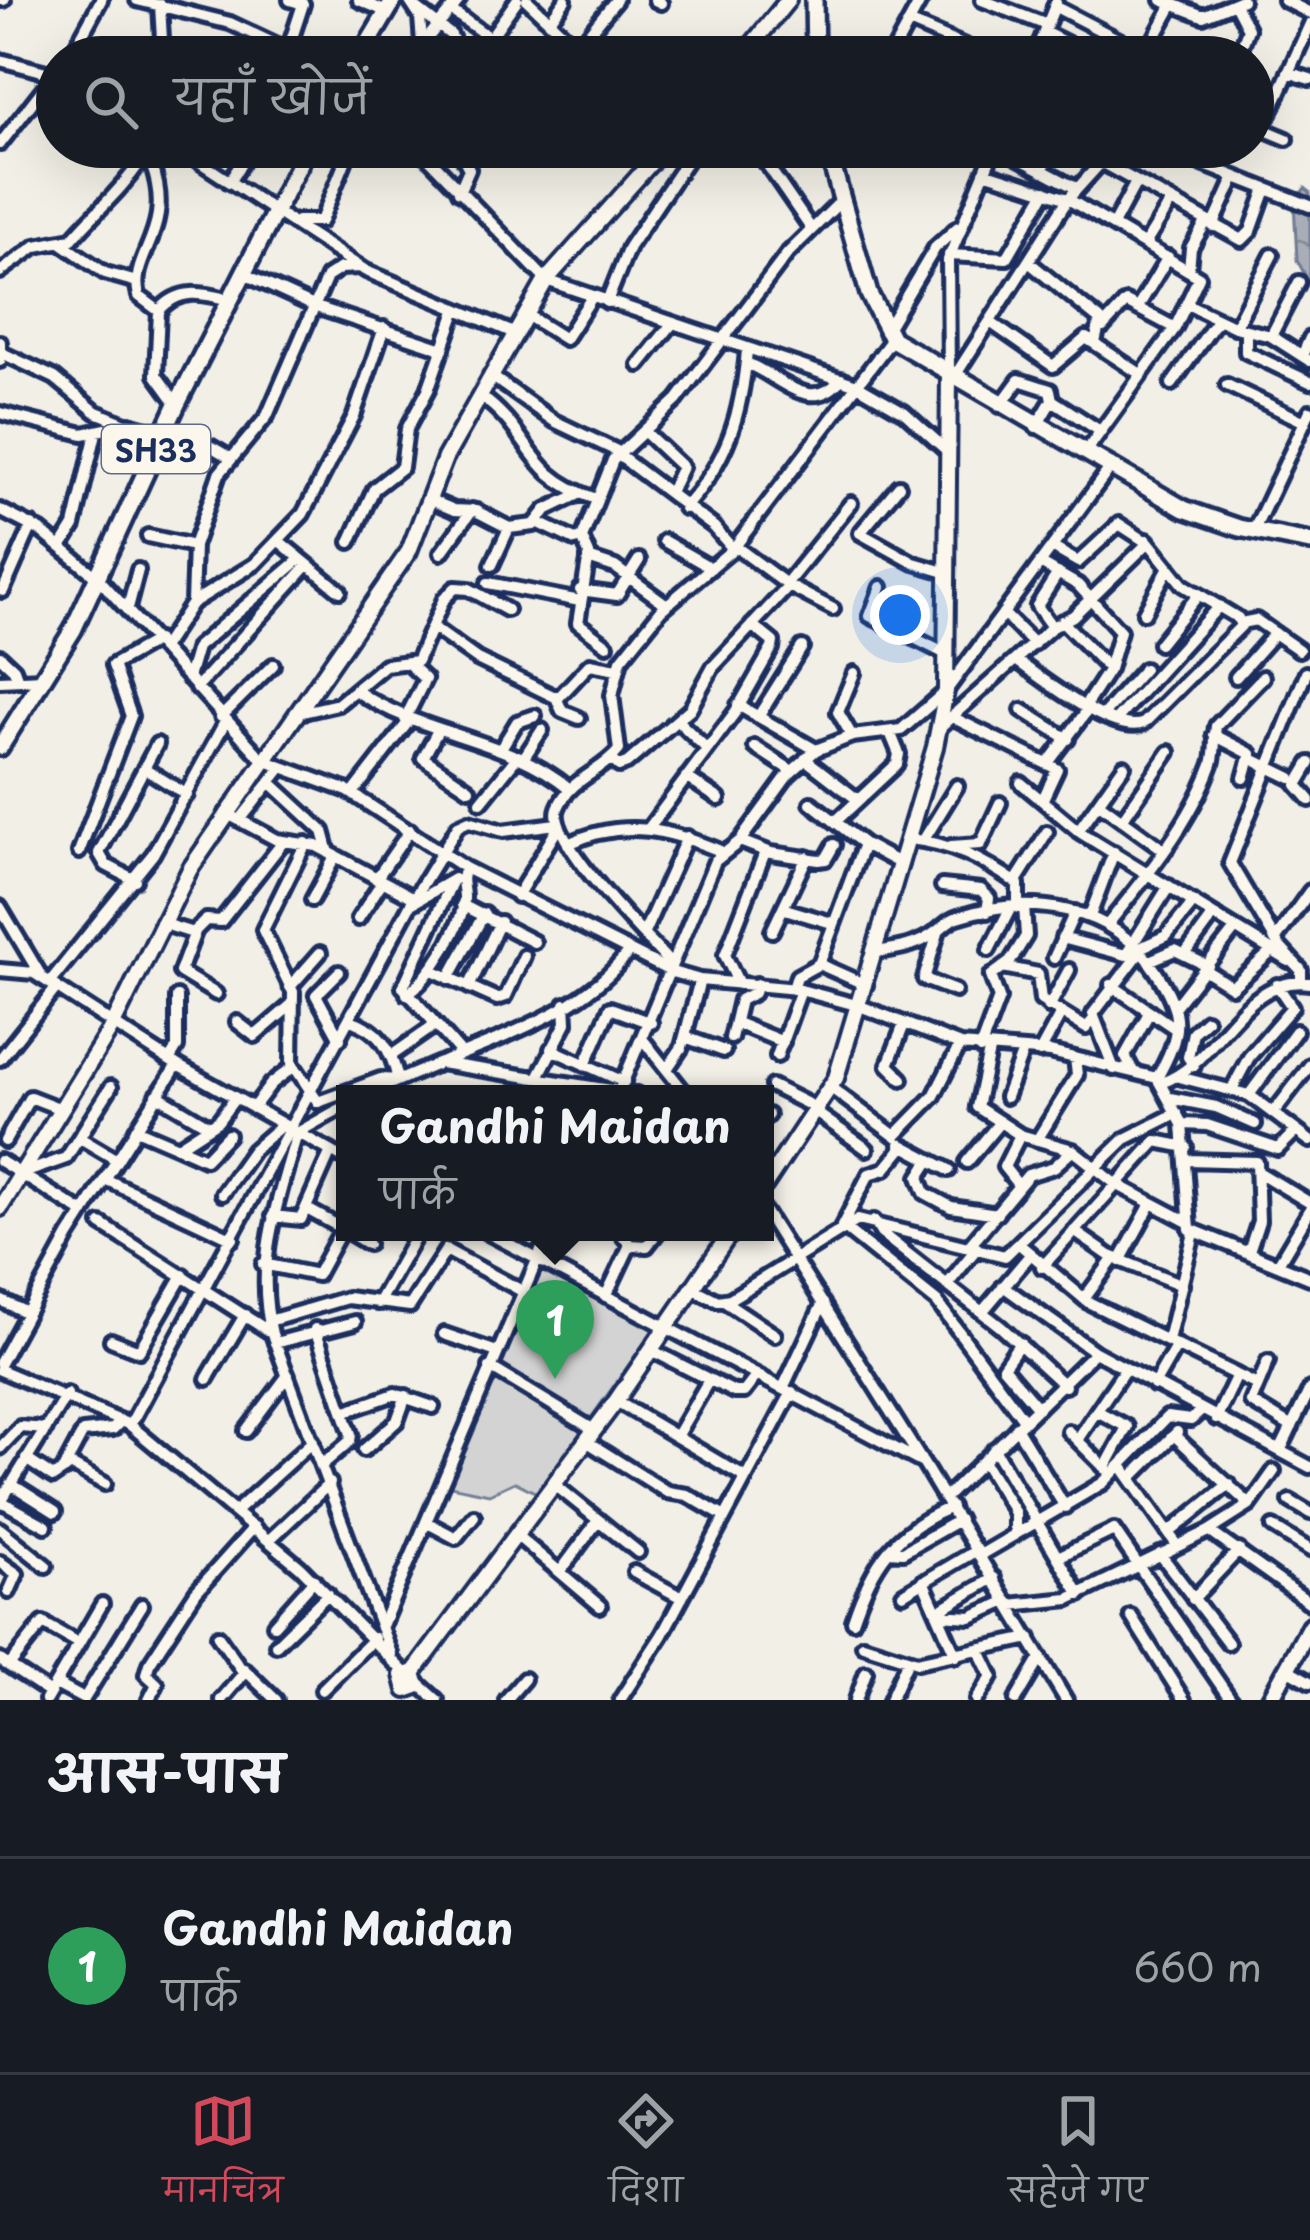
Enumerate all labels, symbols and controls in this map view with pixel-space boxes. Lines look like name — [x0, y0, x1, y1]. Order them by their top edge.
search box — [36, 36, 1274, 168]
text: यहाँ खोजें — [174, 61, 371, 129]
icon: search — [78, 69, 144, 135]
road number: SH33 — [102, 425, 210, 473]
your location — [870, 585, 930, 645]
popup — [336, 1085, 774, 1241]
text: Gandhi Maidan — [379, 1090, 731, 1158]
text: पार्क — [379, 1162, 456, 1221]
pin: 1 — [516, 1280, 594, 1379]
text: आस-पास — [48, 1732, 284, 1809]
text: Gandhi Maidan — [162, 1892, 513, 1960]
text: 1 — [78, 1936, 96, 1995]
text: 660 m — [1133, 1936, 1262, 1995]
text: पार्क — [162, 1964, 239, 2023]
tab: मानचित्र — [162, 2088, 284, 2227]
tab: दिशा — [608, 2088, 683, 2227]
tab: सहेजे गए — [1008, 2088, 1148, 2227]

